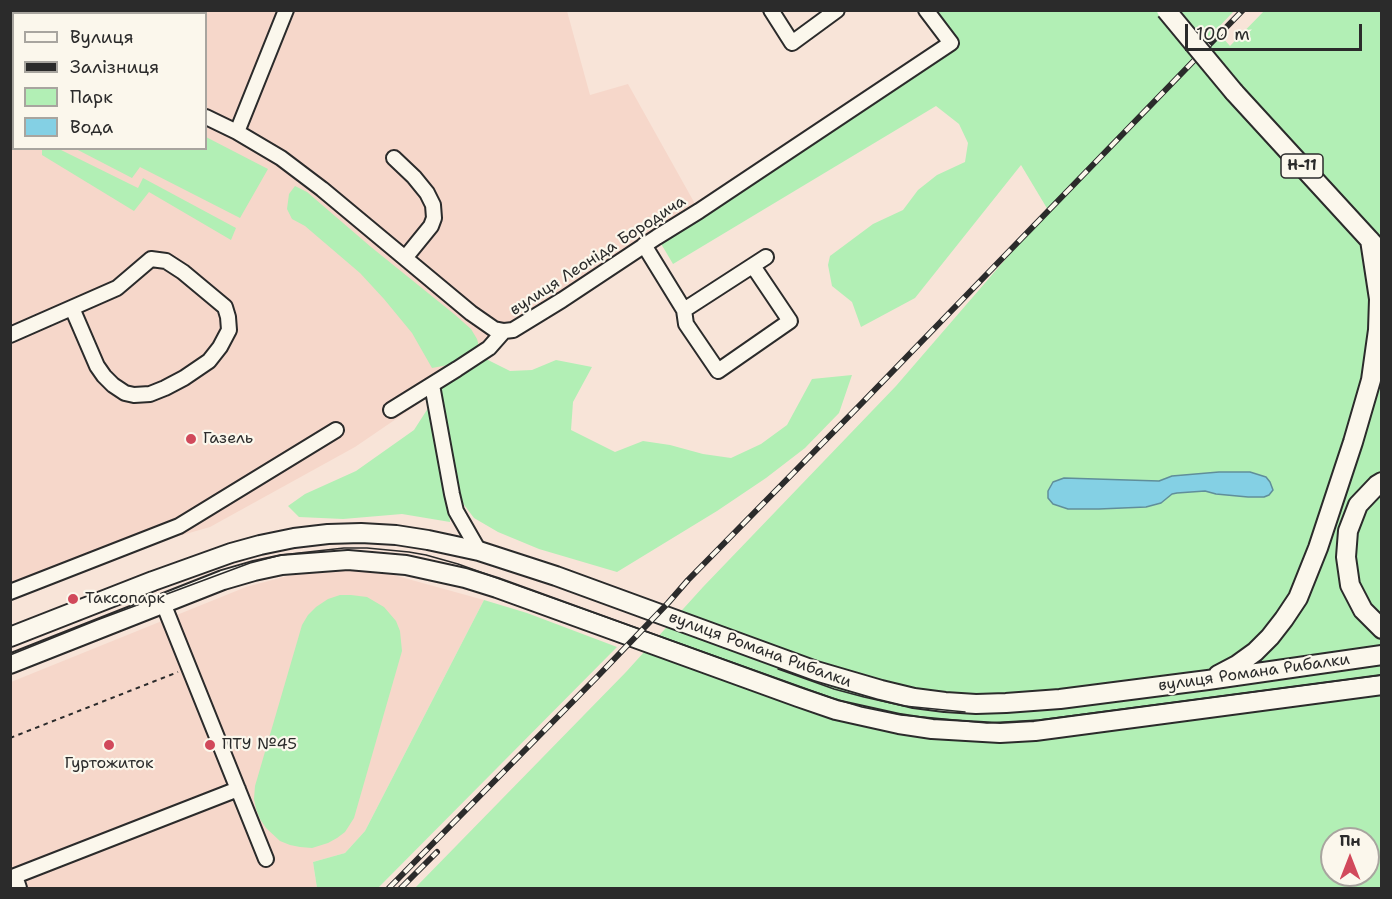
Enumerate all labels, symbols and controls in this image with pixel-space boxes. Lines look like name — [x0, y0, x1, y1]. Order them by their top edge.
legend — [12, 12, 207, 150]
scale bar — [1188, 12, 1365, 50]
text: 100 m — [1196, 22, 1250, 46]
text: Вулиця — [70, 25, 134, 49]
text: Залізниця — [70, 55, 159, 79]
text: Парк — [70, 85, 113, 109]
text: Вода — [70, 115, 113, 139]
road number: Н-11 — [1281, 154, 1323, 178]
street label: вулиця Леоніда Бородича — [507, 192, 689, 320]
place label: Газель — [203, 429, 253, 449]
marker: Газель — [184, 432, 198, 446]
place label: Таксопарк — [85, 589, 165, 609]
marker: Таксопарк — [66, 592, 80, 606]
street label: вулиця Романа Рибалки — [666, 608, 854, 692]
street label: вулиця Романа Рибалки — [1157, 650, 1351, 696]
place label: ПТУ №45 — [222, 735, 297, 755]
marker: Гуртожиток — [102, 738, 116, 752]
marker: ПТУ №45 — [203, 738, 217, 752]
place label: Гуртожиток — [64, 754, 154, 774]
north arrow — [1320, 827, 1380, 887]
text: Пн — [1339, 830, 1361, 851]

